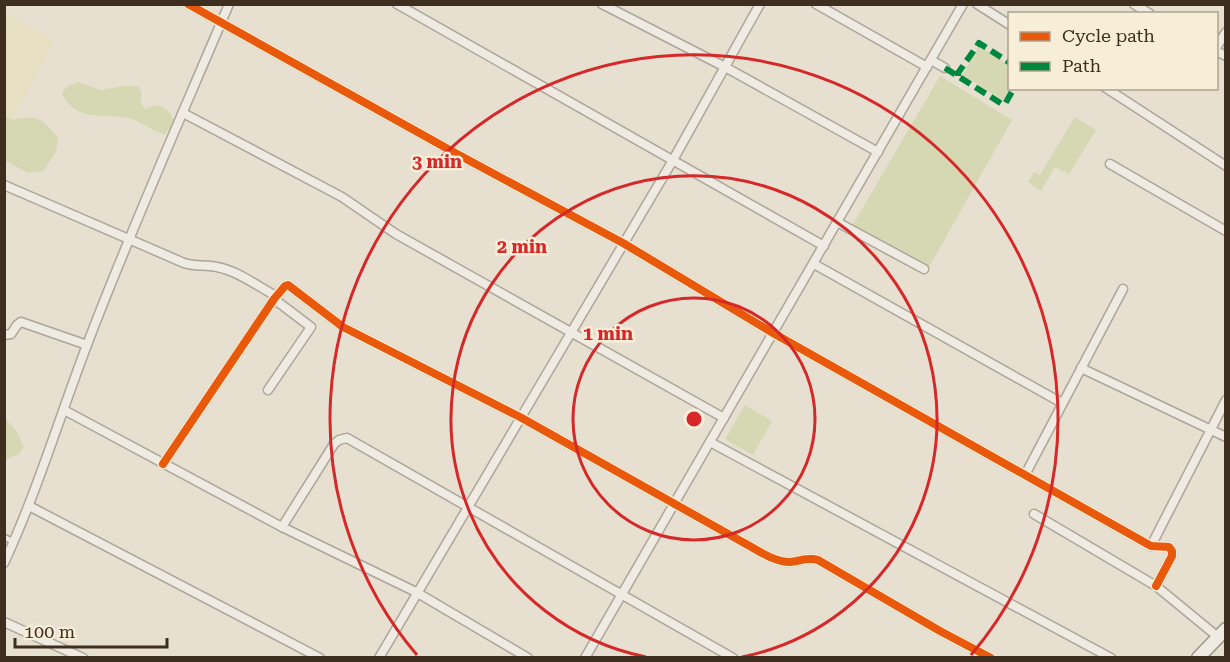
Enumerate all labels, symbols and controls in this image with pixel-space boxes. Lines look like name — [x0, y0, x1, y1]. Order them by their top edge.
legend — [1008, 12, 1218, 90]
text: Cycle path — [1062, 25, 1155, 46]
text: Path — [1062, 55, 1101, 76]
text: 3 min — [412, 151, 462, 172]
text: 2 min — [497, 236, 547, 257]
text: 1 min — [583, 323, 633, 344]
centre of rings — [684, 409, 704, 429]
scale bar — [15, 611, 166, 649]
text: 100 m — [24, 621, 75, 642]

